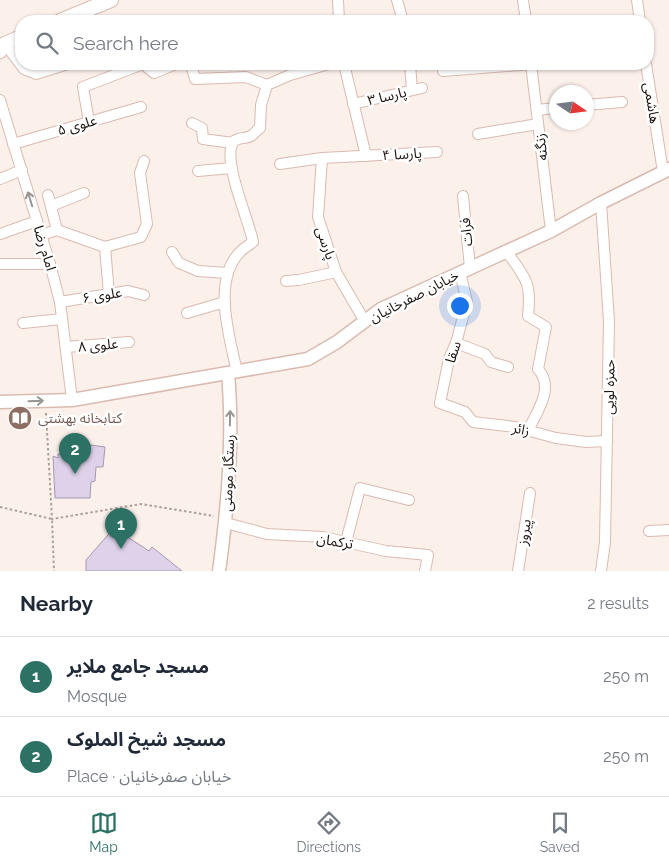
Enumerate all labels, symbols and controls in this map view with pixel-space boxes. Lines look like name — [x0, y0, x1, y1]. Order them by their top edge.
search box — [15, 15, 654, 70]
icon: search — [33, 29, 61, 57]
text: Search here — [73, 32, 179, 54]
street label: هاشمی — [640, 81, 663, 125]
street label: پارسا ۳ — [366, 84, 409, 110]
north arrow — [549, 85, 594, 130]
street label: علوی ۵ — [56, 112, 99, 139]
street label: زنگنه — [531, 132, 552, 161]
street label: پارسا ۴ — [382, 145, 422, 165]
one-way arrow — [25, 191, 35, 207]
street label: فرات — [457, 217, 476, 247]
street label: امام رضا — [28, 223, 59, 273]
street label: پارسی — [311, 224, 339, 262]
street label: خیابان صفرخانیان — [367, 267, 462, 326]
street label: علوی ۶ — [81, 284, 123, 307]
your location — [447, 293, 473, 319]
street label: علوی ۸ — [77, 335, 119, 356]
street label: سقا — [442, 339, 464, 365]
street label: حمزه لویی — [601, 359, 618, 415]
one-way arrow — [28, 397, 44, 406]
library icon: کتابخانه بهشتی — [7, 405, 33, 431]
place label: کتابخانه بهشتی — [38, 410, 122, 427]
one-way arrow — [225, 410, 235, 426]
street label: زائر — [510, 419, 531, 440]
pin: 2 — [59, 433, 91, 474]
street label: رستگار مومنی — [219, 434, 238, 512]
pin: 1 — [105, 508, 137, 549]
street label: پیروز — [514, 518, 536, 548]
street label: ترکمان — [315, 530, 354, 553]
text: Nearby — [20, 591, 93, 616]
text: 2 results — [587, 594, 649, 613]
text: مسجد جامع ملایر — [67, 655, 209, 677]
text: 1 — [32, 667, 40, 686]
text: 250 m — [603, 667, 649, 686]
text: Mosque — [67, 687, 127, 706]
text: مسجد شیخ الملوک — [67, 728, 226, 750]
text: 2 — [31, 747, 41, 766]
text: 250 m — [603, 747, 649, 766]
text: Place · خیابان صفرخانیان — [67, 767, 231, 786]
tab: Map — [89, 809, 118, 855]
tab: Directions — [296, 809, 361, 855]
tab: Saved — [540, 809, 580, 855]

